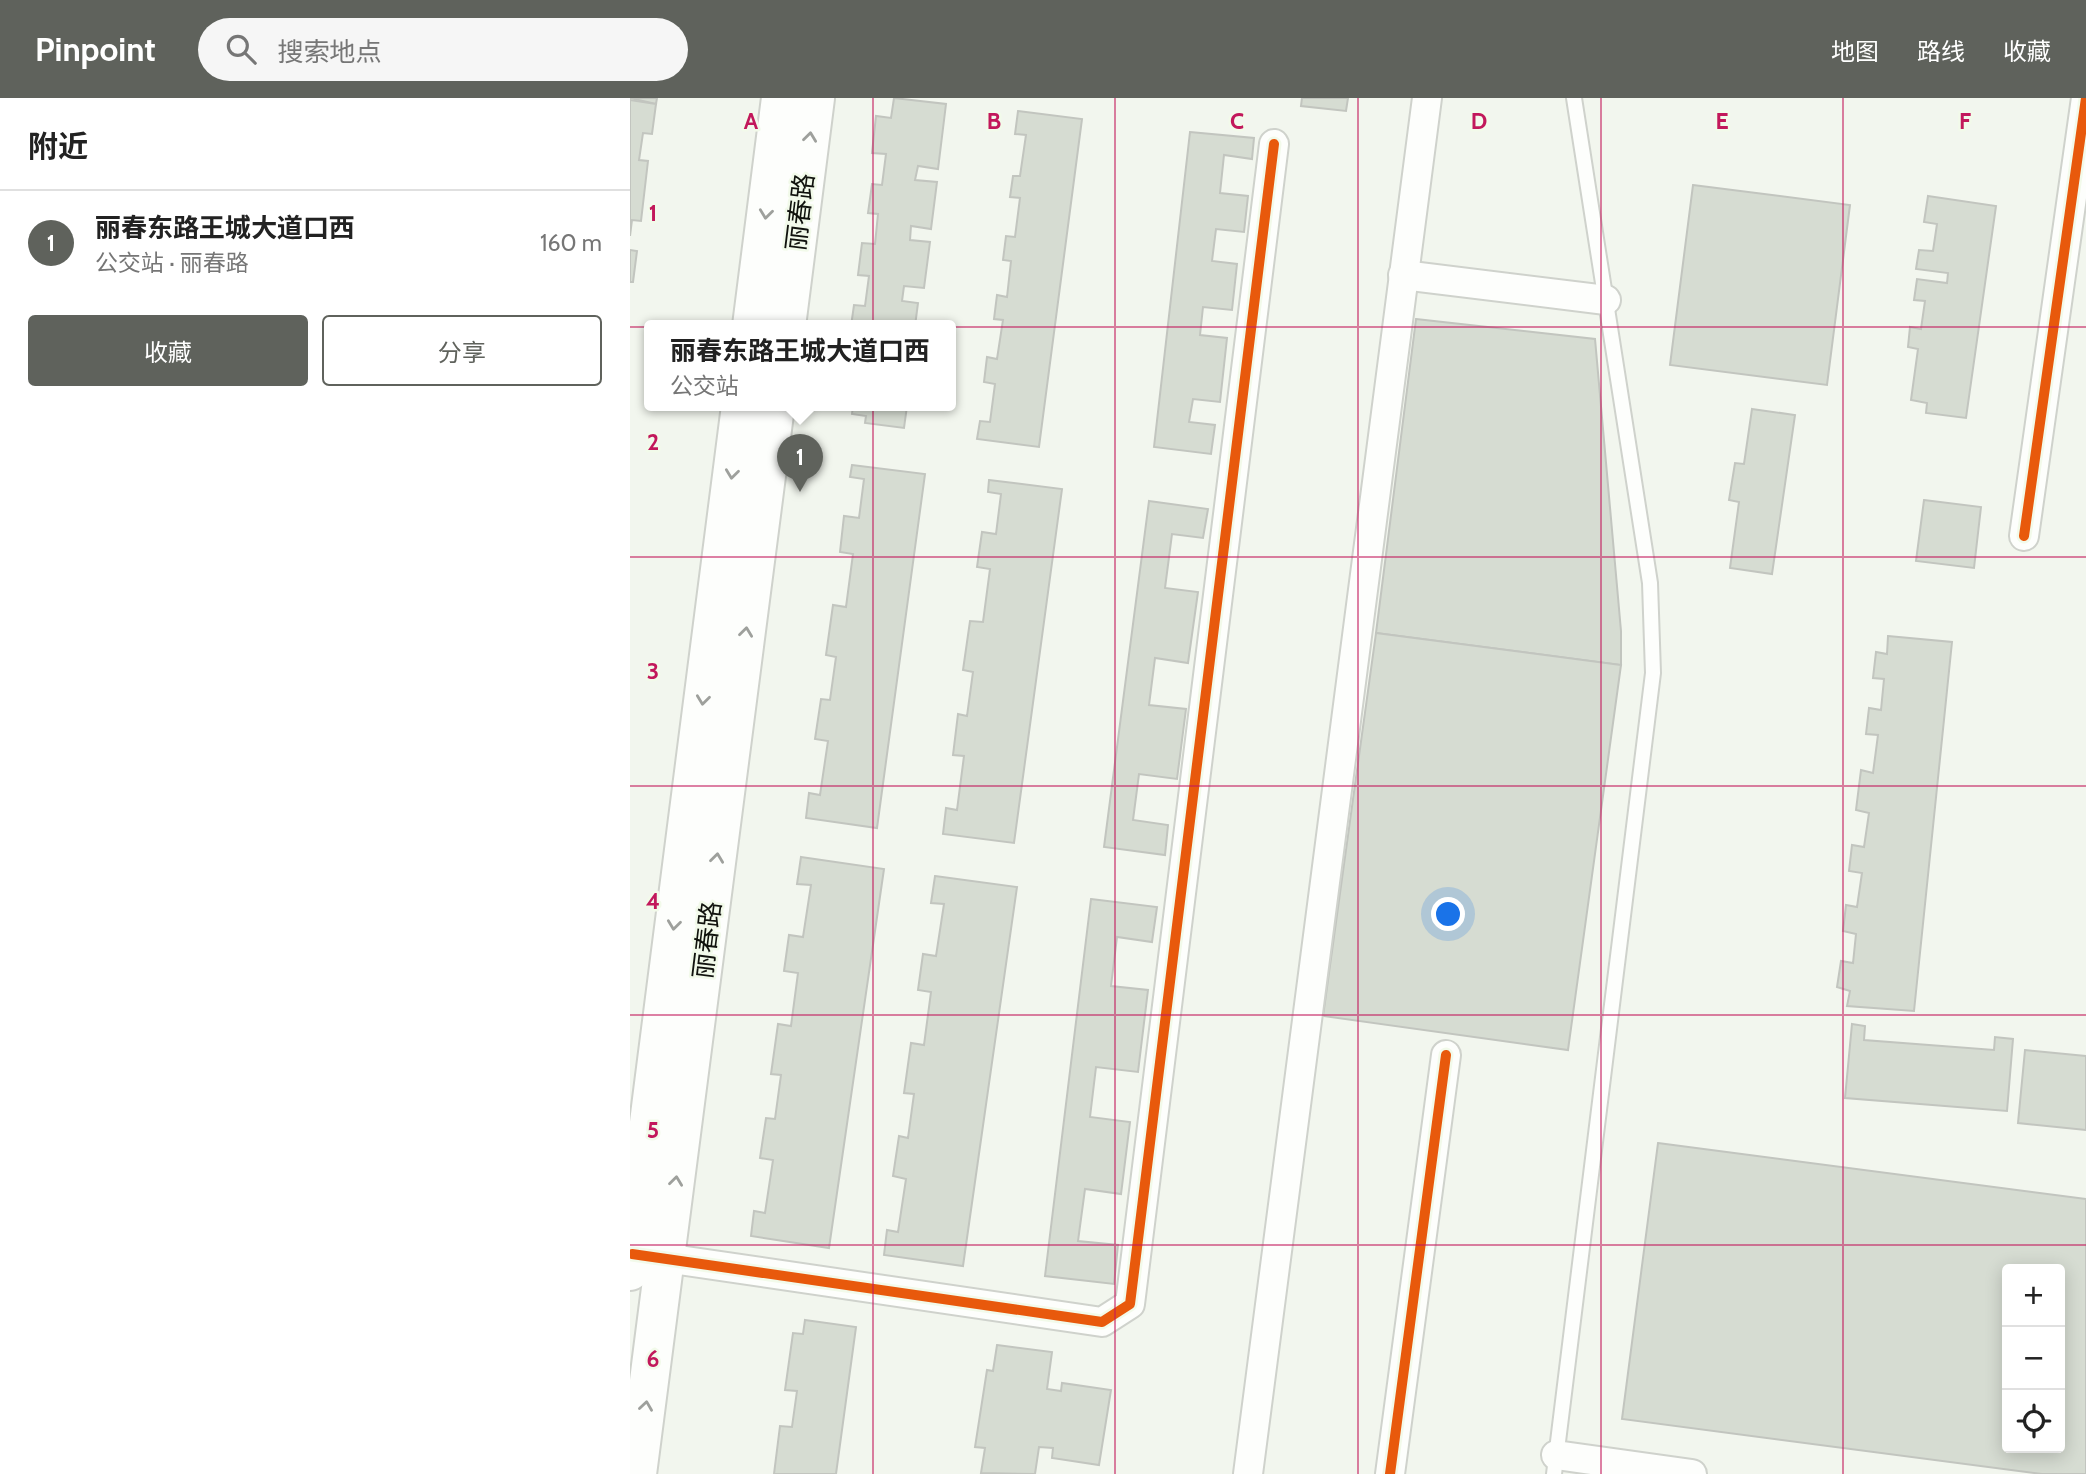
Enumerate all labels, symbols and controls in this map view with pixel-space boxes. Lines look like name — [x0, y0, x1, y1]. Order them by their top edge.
search box — [198, 18, 688, 81]
text: Pinpoint — [35, 29, 156, 69]
icon: search — [222, 30, 260, 68]
text: 搜索地点 — [278, 36, 382, 68]
text: 地图 — [1831, 37, 1879, 66]
text: 路线 — [1917, 37, 1965, 66]
text: 收藏 — [2003, 37, 2051, 66]
text: A — [744, 107, 759, 135]
text: B — [987, 107, 1001, 135]
text: C — [1230, 107, 1244, 135]
text: D — [1471, 107, 1487, 135]
text: E — [1715, 107, 1729, 135]
text: F — [1959, 107, 1971, 135]
text: 附近 — [28, 128, 88, 165]
one-way arrow — [802, 131, 817, 142]
street label: 丽春路 — [779, 171, 821, 253]
text: 1 — [649, 199, 657, 227]
one-way arrow — [758, 208, 773, 220]
text: 丽春东路王城大道口西 — [95, 212, 355, 244]
text: 1 — [47, 229, 55, 257]
text: 160 m — [540, 229, 602, 257]
text: 公交站 · 丽春路 — [95, 249, 249, 277]
button: 收藏 — [28, 315, 308, 386]
button: 分享 — [322, 315, 602, 386]
popup — [644, 320, 956, 411]
text: 丽春东路王城大道口西 — [670, 335, 930, 367]
text: 公交站 — [670, 372, 739, 400]
text: 2 — [647, 428, 659, 456]
pin: 1 — [777, 434, 823, 492]
one-way arrow — [725, 468, 740, 480]
one-way arrow — [739, 626, 754, 638]
text: 3 — [647, 657, 659, 685]
one-way arrow — [696, 694, 711, 705]
one-way arrow — [710, 852, 725, 864]
text: 4 — [646, 887, 660, 915]
your location — [1431, 897, 1465, 931]
street label: 丽春路 — [686, 899, 728, 981]
one-way arrow — [667, 919, 682, 931]
text: 5 — [647, 1116, 659, 1144]
one-way arrow — [668, 1175, 683, 1187]
map controls — [2002, 1264, 2065, 1453]
button: + — [2002, 1264, 2065, 1327]
button: − — [2002, 1327, 2065, 1390]
text: 6 — [647, 1345, 659, 1373]
button: locate — [2002, 1390, 2065, 1453]
one-way arrow — [639, 1400, 654, 1412]

